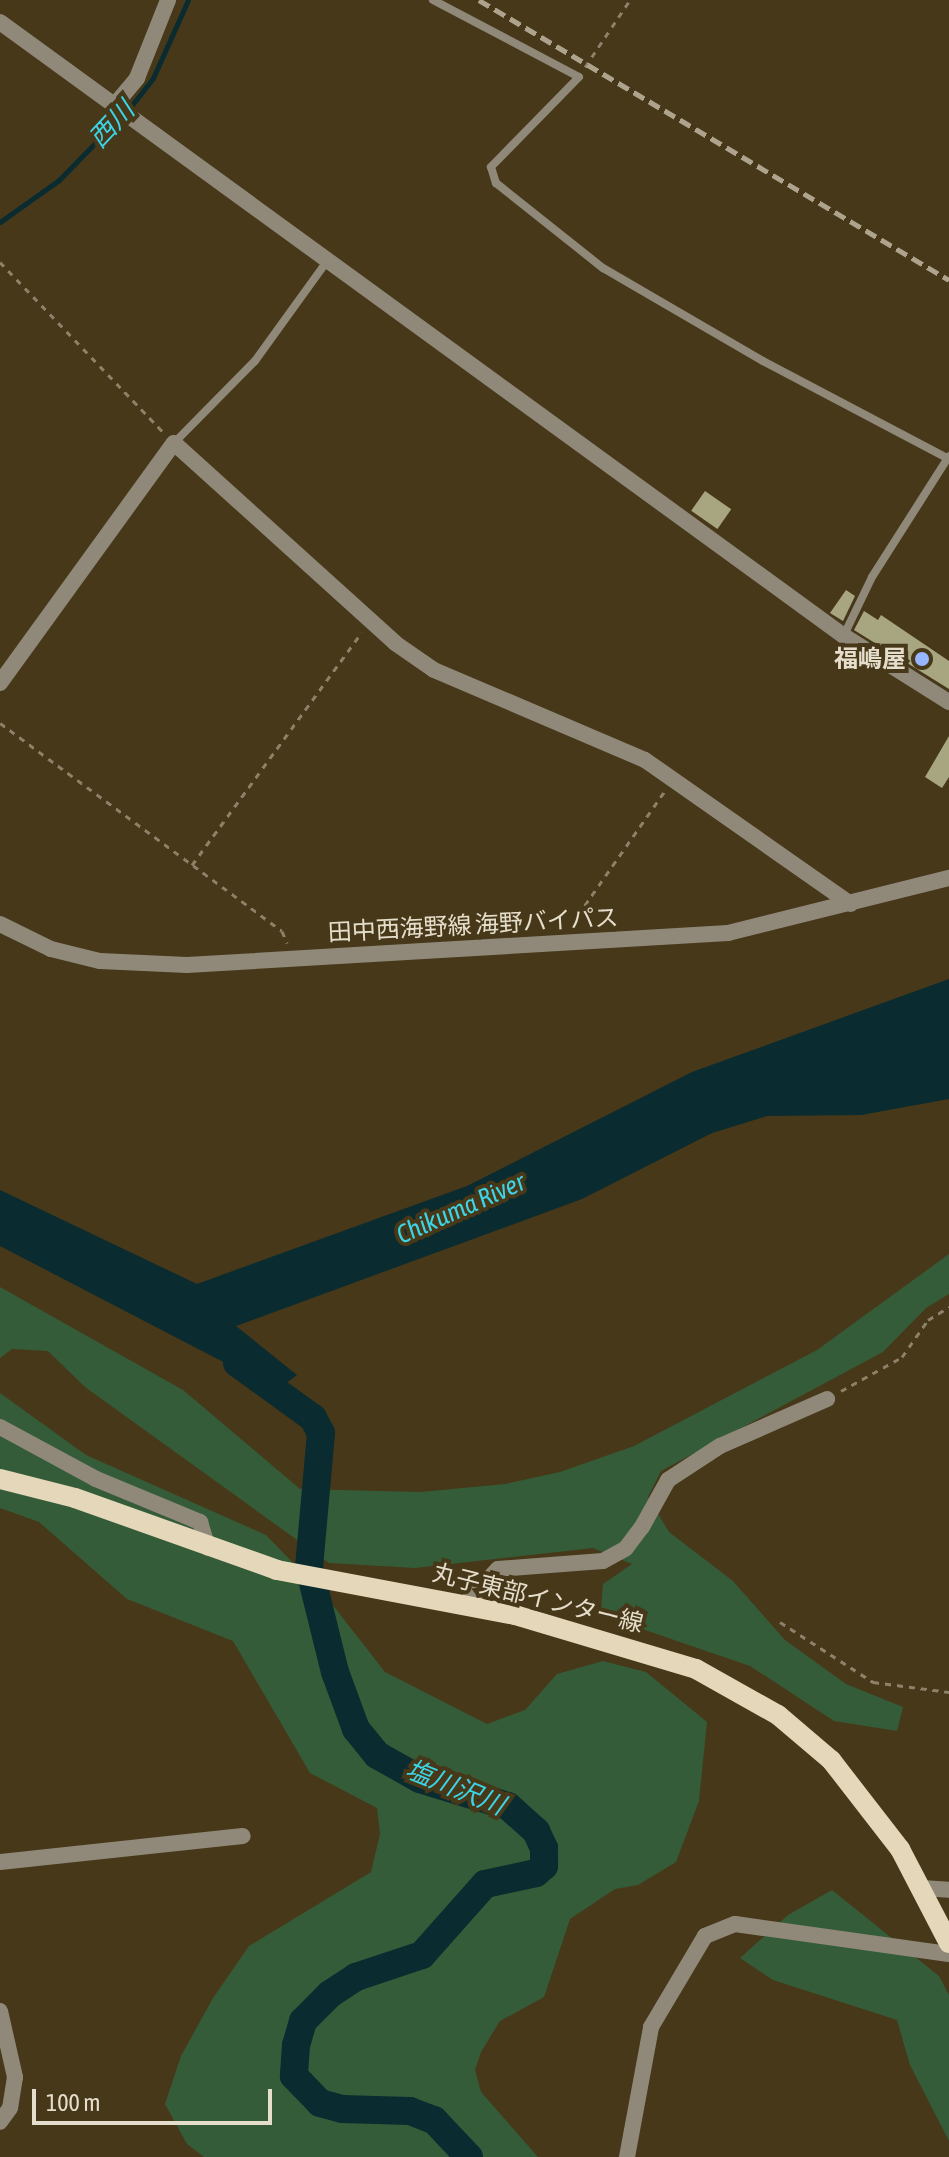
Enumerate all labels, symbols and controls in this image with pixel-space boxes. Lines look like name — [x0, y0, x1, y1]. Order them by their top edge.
water label: 西川 — [83, 95, 141, 155]
place label: 福嶋屋 — [834, 645, 906, 673]
marker: 福嶋屋 — [913, 650, 931, 668]
street label: 田中西海野線 海野バイパス — [327, 903, 619, 947]
water label: Chikuma River — [392, 1167, 530, 1251]
street label: 丸子東部インター線 — [430, 1558, 646, 1638]
water label: 塩川沢川 — [401, 1754, 509, 1822]
scale bar — [36, 2073, 276, 2123]
text: 100 m — [46, 2089, 100, 2116]

